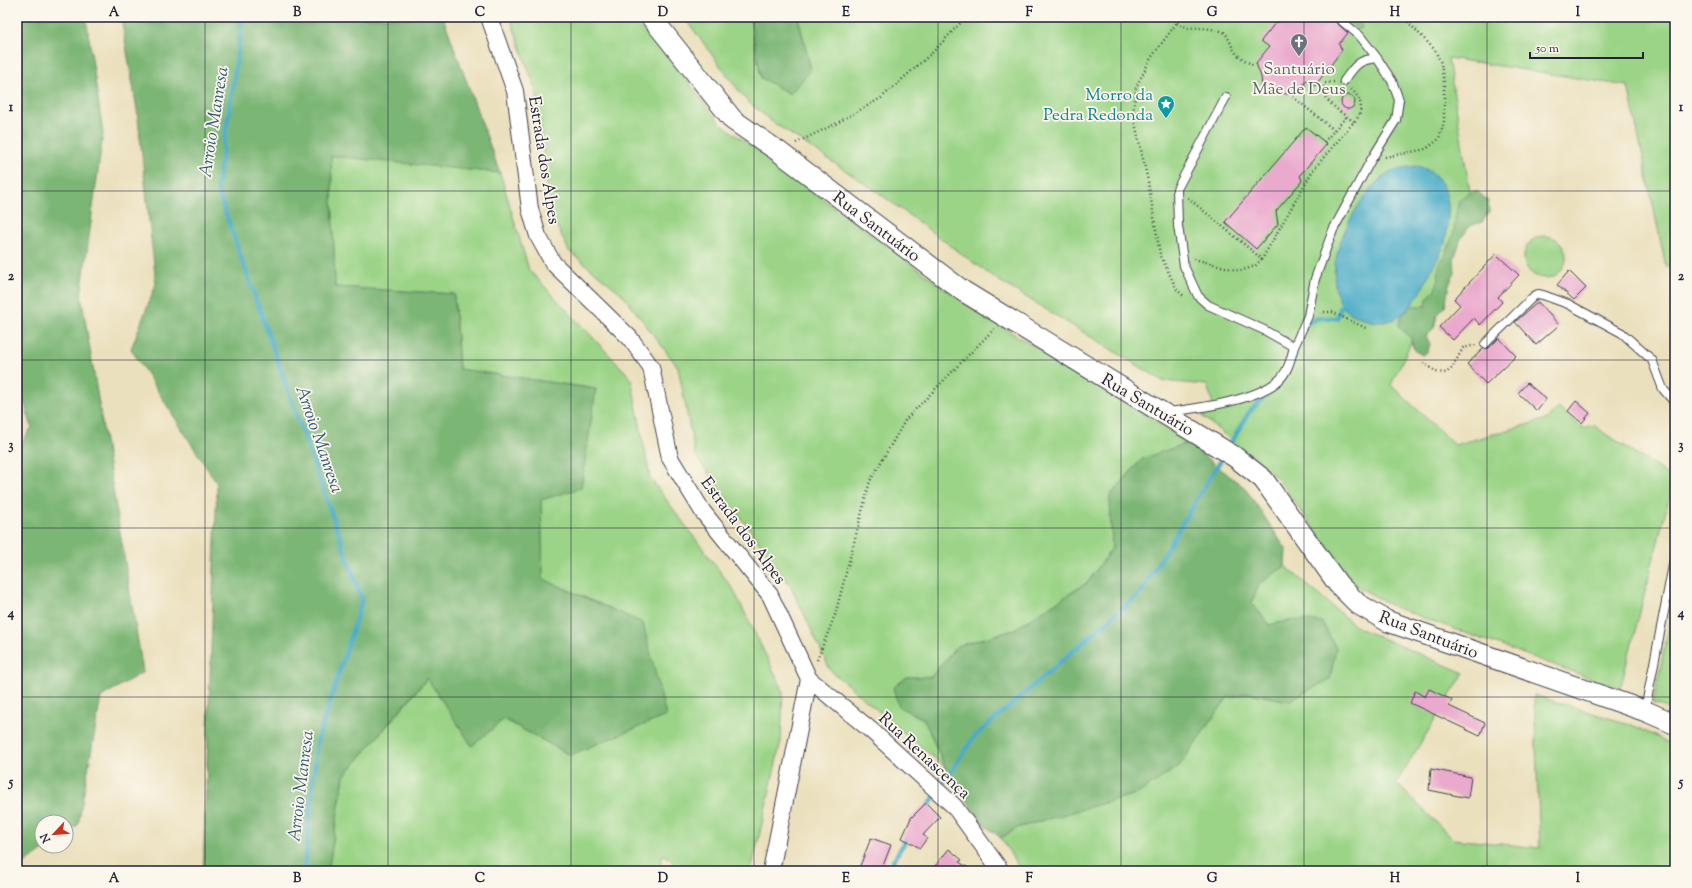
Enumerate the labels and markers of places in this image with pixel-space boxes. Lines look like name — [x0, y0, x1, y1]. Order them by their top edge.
church icon: Santuário Mãe de Deus — [1289, 32, 1309, 57]
place label: Santuário Mãe de Deus — [1252, 58, 1346, 102]
place label: Morro da Pedra Redonda — [1043, 84, 1153, 128]
place icon: Morro da Pedra Redonda — [1156, 94, 1176, 119]

